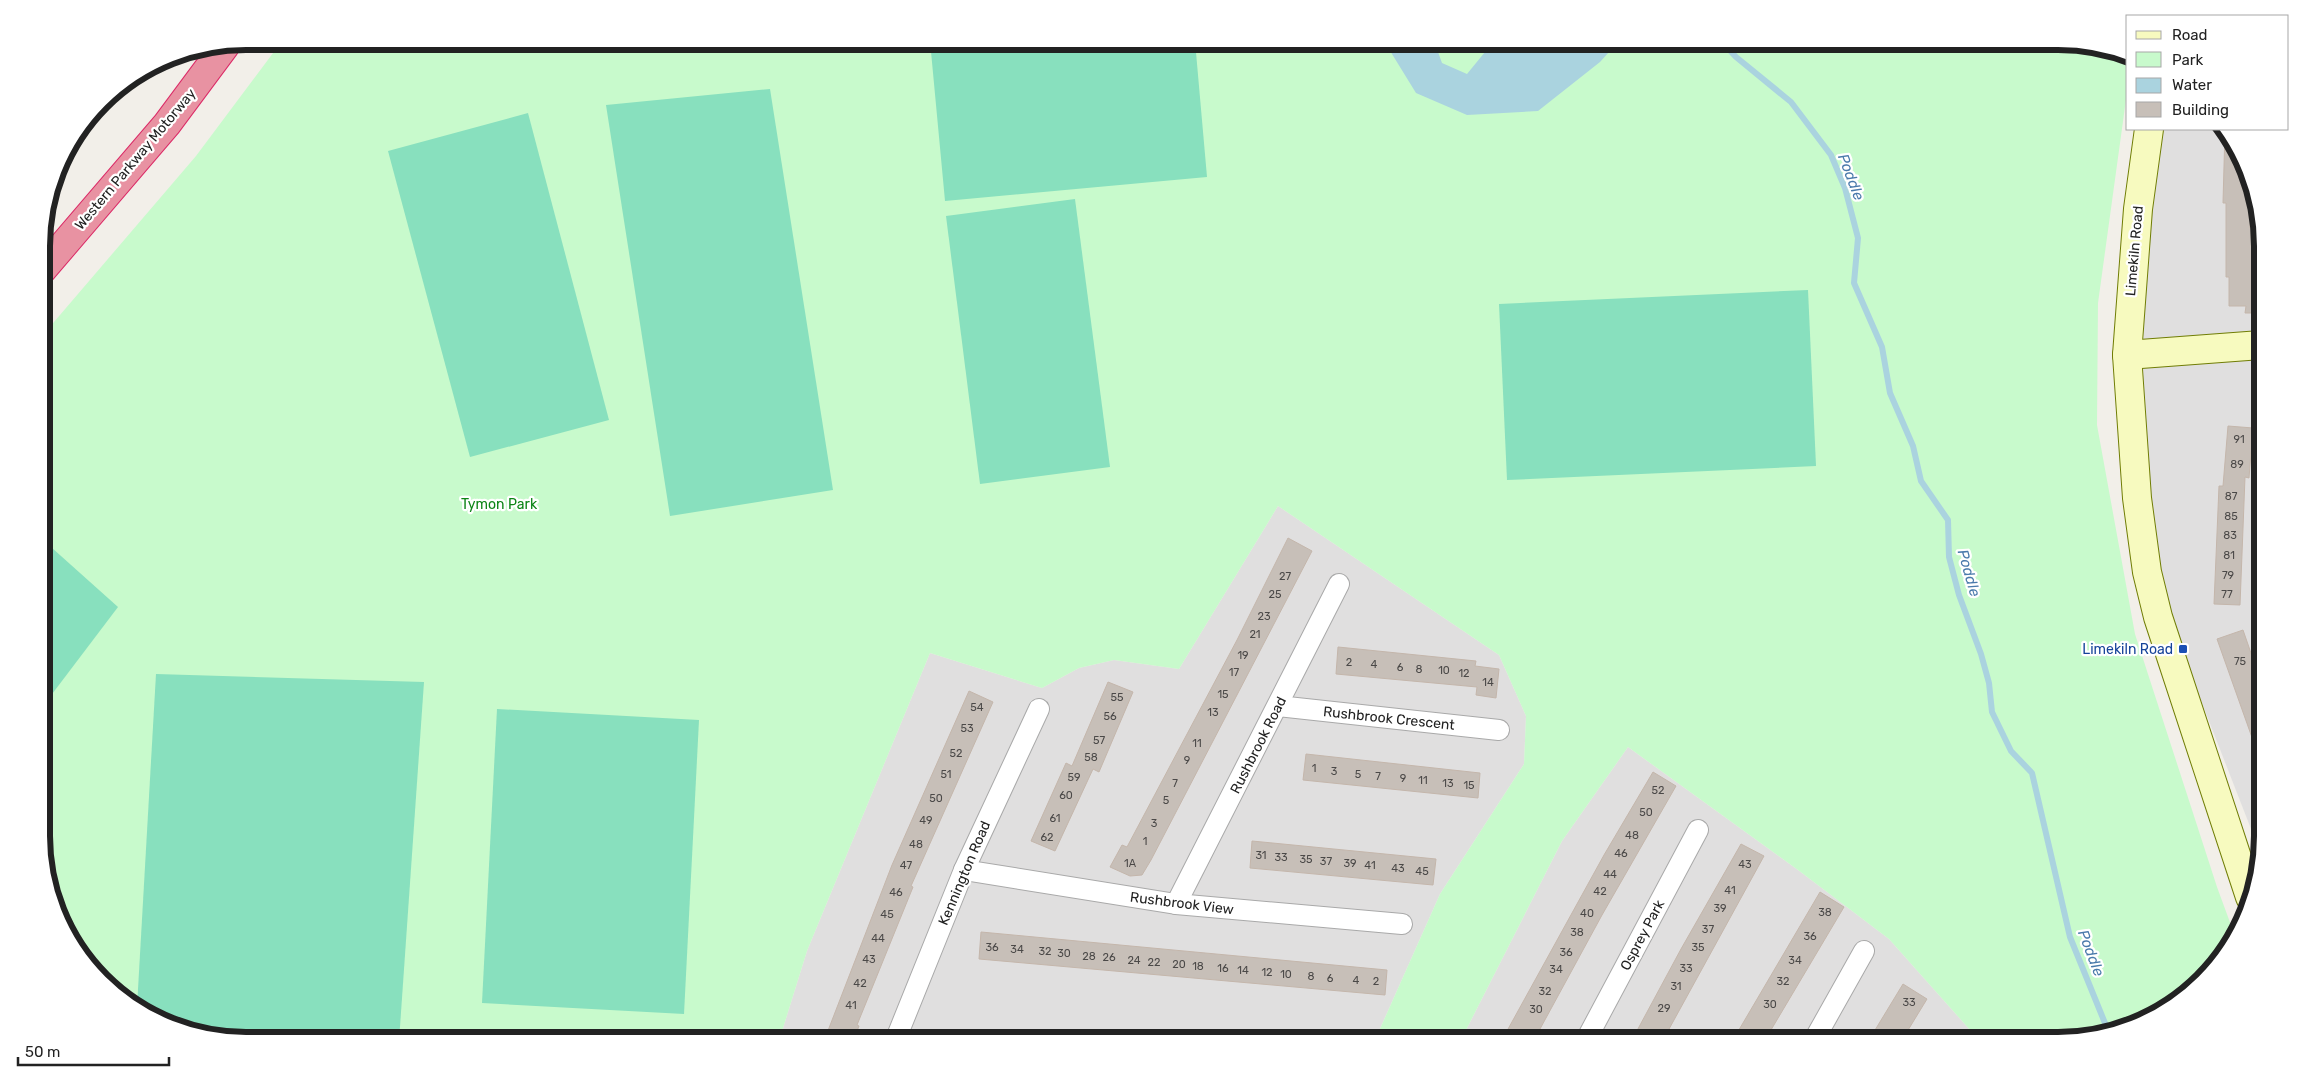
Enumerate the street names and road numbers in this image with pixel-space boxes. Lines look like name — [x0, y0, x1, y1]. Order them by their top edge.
street label: Western Parkway Motorway — [71, 85, 200, 233]
street label: Limekiln Road — [2122, 205, 2147, 297]
street label: Rushbrook Road — [1227, 694, 1290, 797]
street label: Rushbrook Crescent — [1322, 703, 1456, 734]
street label: Kennington Road — [935, 818, 994, 928]
street label: Rushbrook View — [1129, 889, 1235, 918]
street label: Osprey Park — [1617, 896, 1669, 973]

